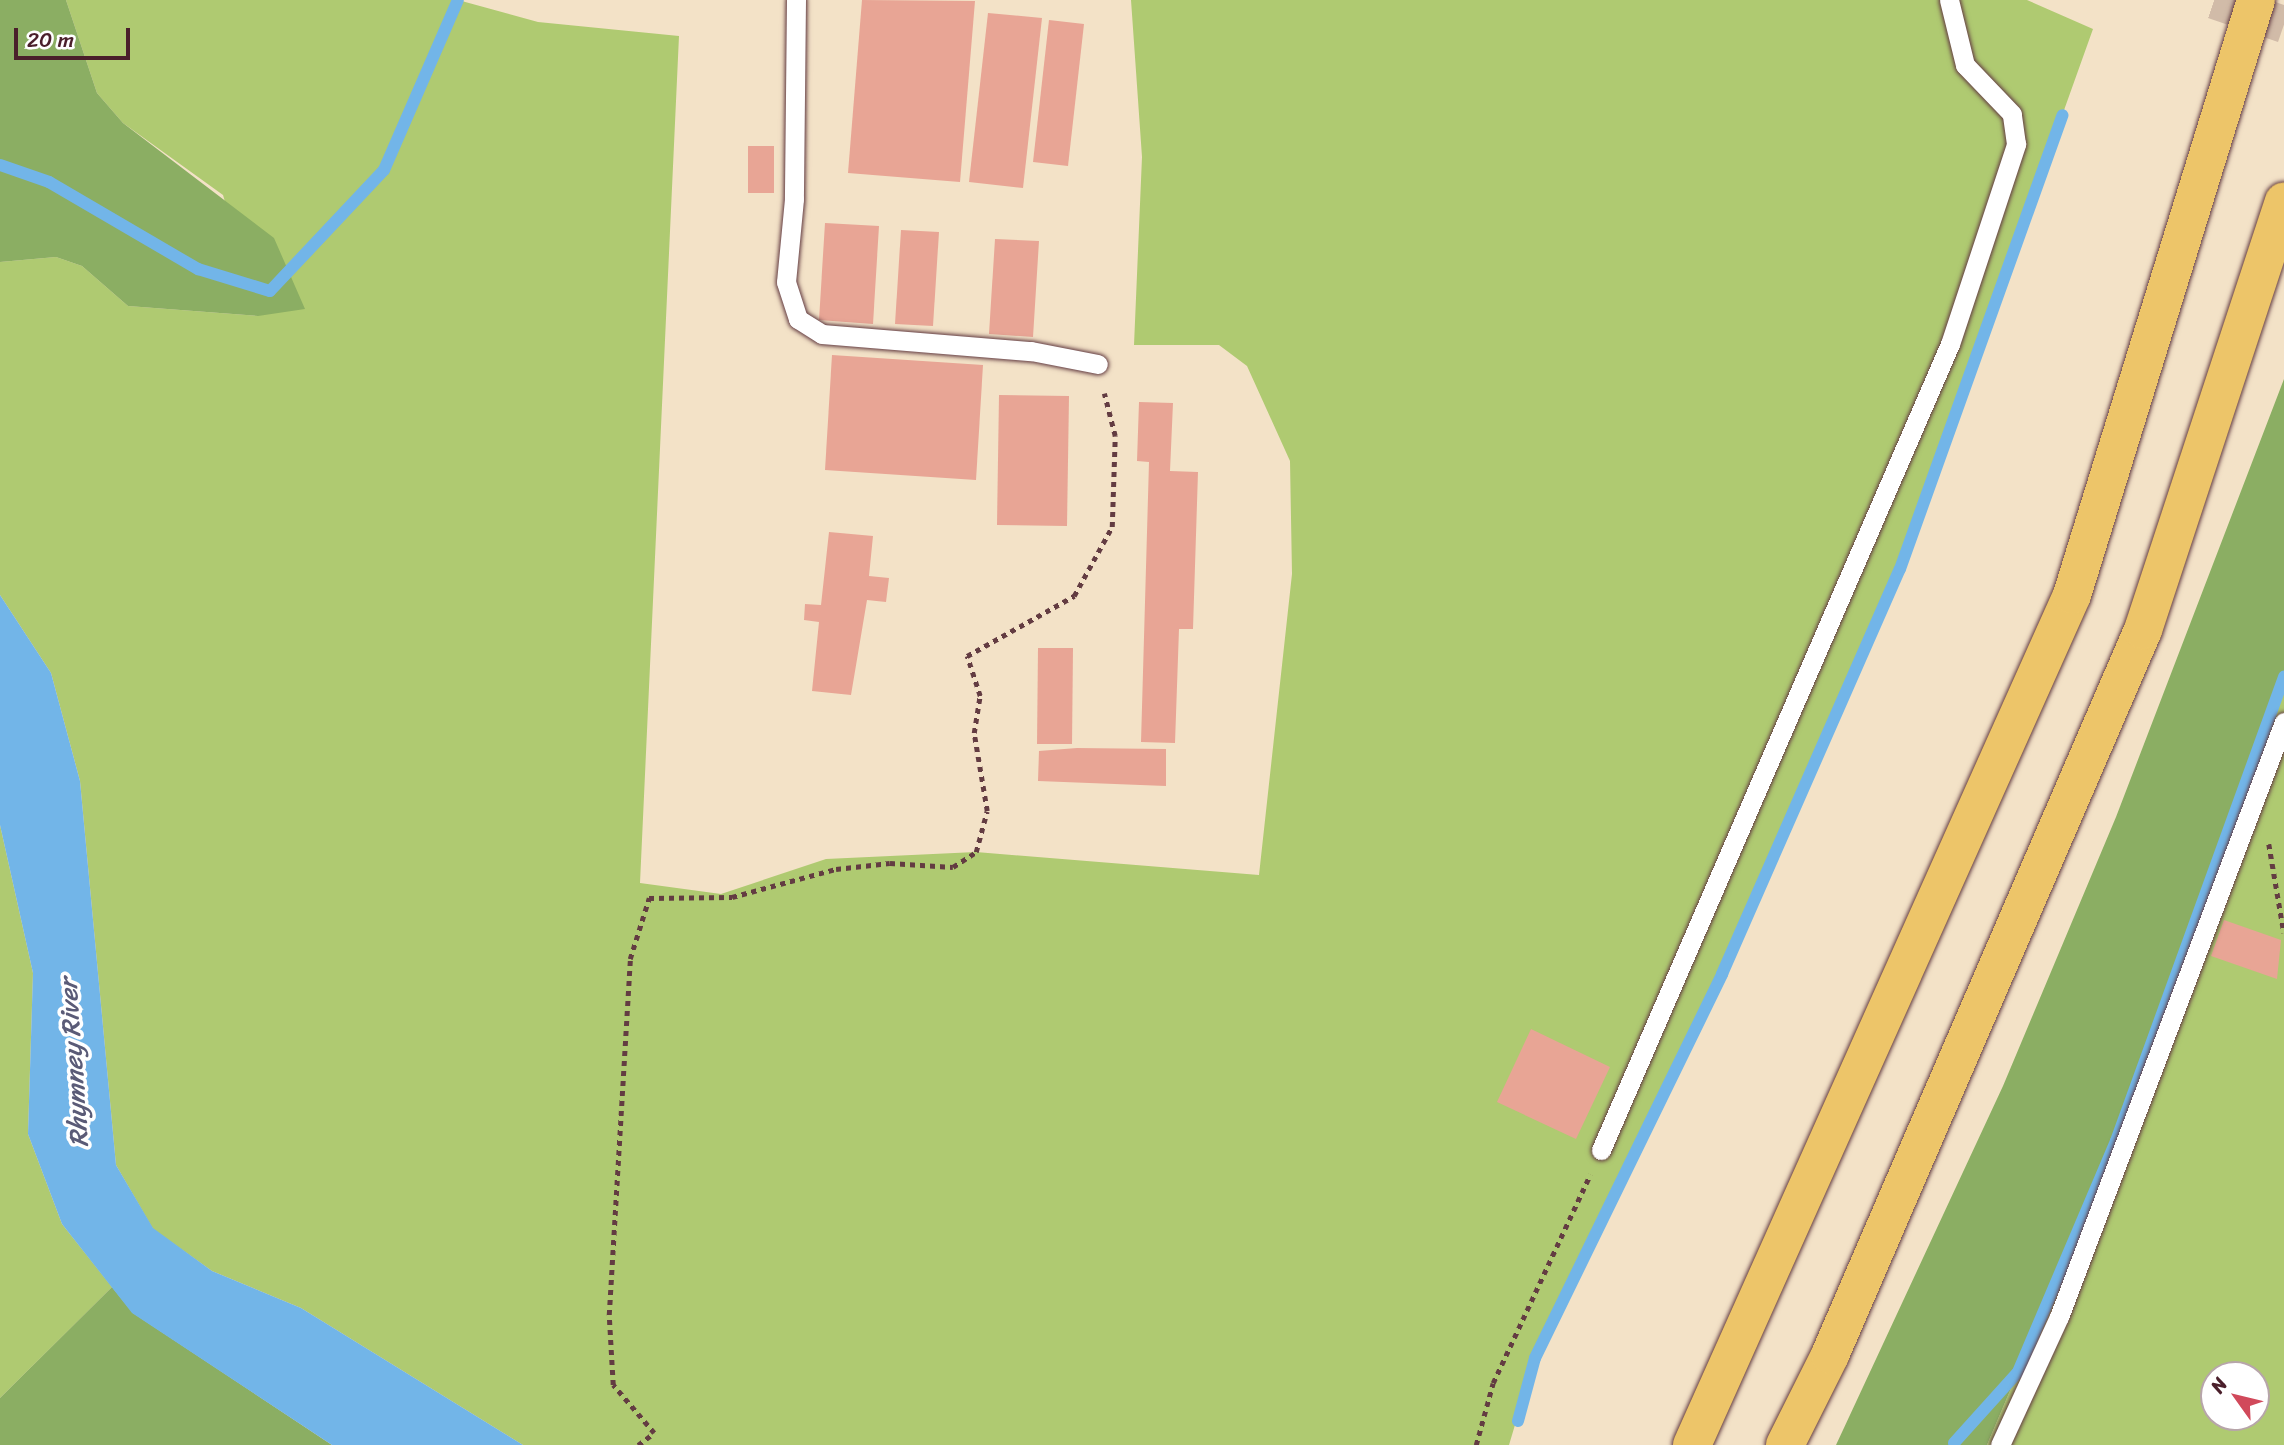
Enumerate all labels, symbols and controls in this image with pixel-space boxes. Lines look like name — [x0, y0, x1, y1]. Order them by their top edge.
scale bar — [18, 14, 133, 58]
text: 20 m — [27, 21, 74, 59]
water label: Rhymney River — [53, 977, 95, 1149]
north arrow — [2200, 1361, 2270, 1431]
text: N — [2201, 1370, 2236, 1400]

